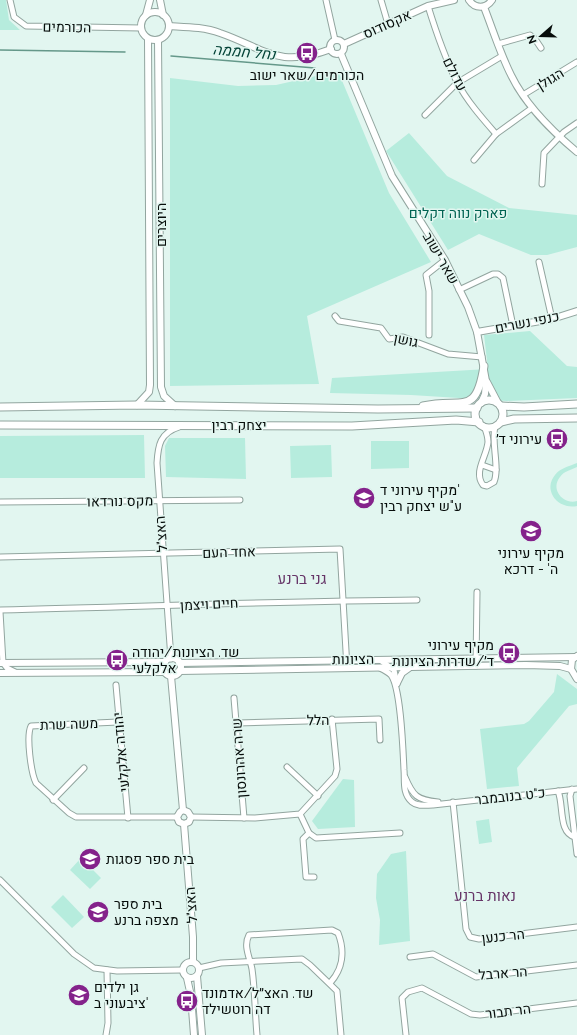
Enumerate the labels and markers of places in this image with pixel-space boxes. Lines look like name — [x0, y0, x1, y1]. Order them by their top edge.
bus stop icon: הכורמים/שאר ישוב — [294, 40, 320, 66]
place label: הכורמים/שאר ישוב — [250, 67, 364, 83]
bus stop icon: עירוני ד׳ — [544, 426, 570, 452]
place label: עירוני ד׳ — [496, 431, 542, 447]
place label: מקיף עירוני ד' ע"ש יצחק רבין — [380, 482, 462, 514]
school or university icon: מקיף עירוני ד' ע"ש יצחק רבין — [351, 485, 377, 511]
school or university icon: מקיף עירוני ה' - דרכא — [518, 518, 544, 544]
place label: מקיף עירוני ה' - דרכא — [498, 545, 564, 577]
place label: מקיף עירוני ד׳/שדרות הציונות — [392, 637, 494, 669]
bus stop icon: מקיף עירוני ד׳/שדרות הציונות — [496, 640, 522, 666]
place label: שד. הציונות/יהודה אלקלעי — [132, 644, 239, 676]
bus stop icon: שד. הציונות/יהודה אלקלעי — [104, 647, 130, 673]
school or university icon: בית ספר פסגות — [77, 846, 103, 872]
place label: בית ספר פסגות — [106, 851, 195, 867]
place label: בית ספר מצפה ברנע — [114, 896, 179, 928]
school or university icon: בית ספר מצפה ברנע — [85, 899, 111, 925]
place label: גן ילדים ציבעוני ב' — [94, 979, 149, 1011]
school or university icon: גן ילדים ציבעוני ב' — [66, 982, 92, 1008]
place label: שד. האצ״ל/אדמונד דה רוטשילד — [202, 985, 313, 1017]
bus stop icon: שד. האצ״ל/אדמונד דה רוטשילד — [174, 988, 200, 1014]

